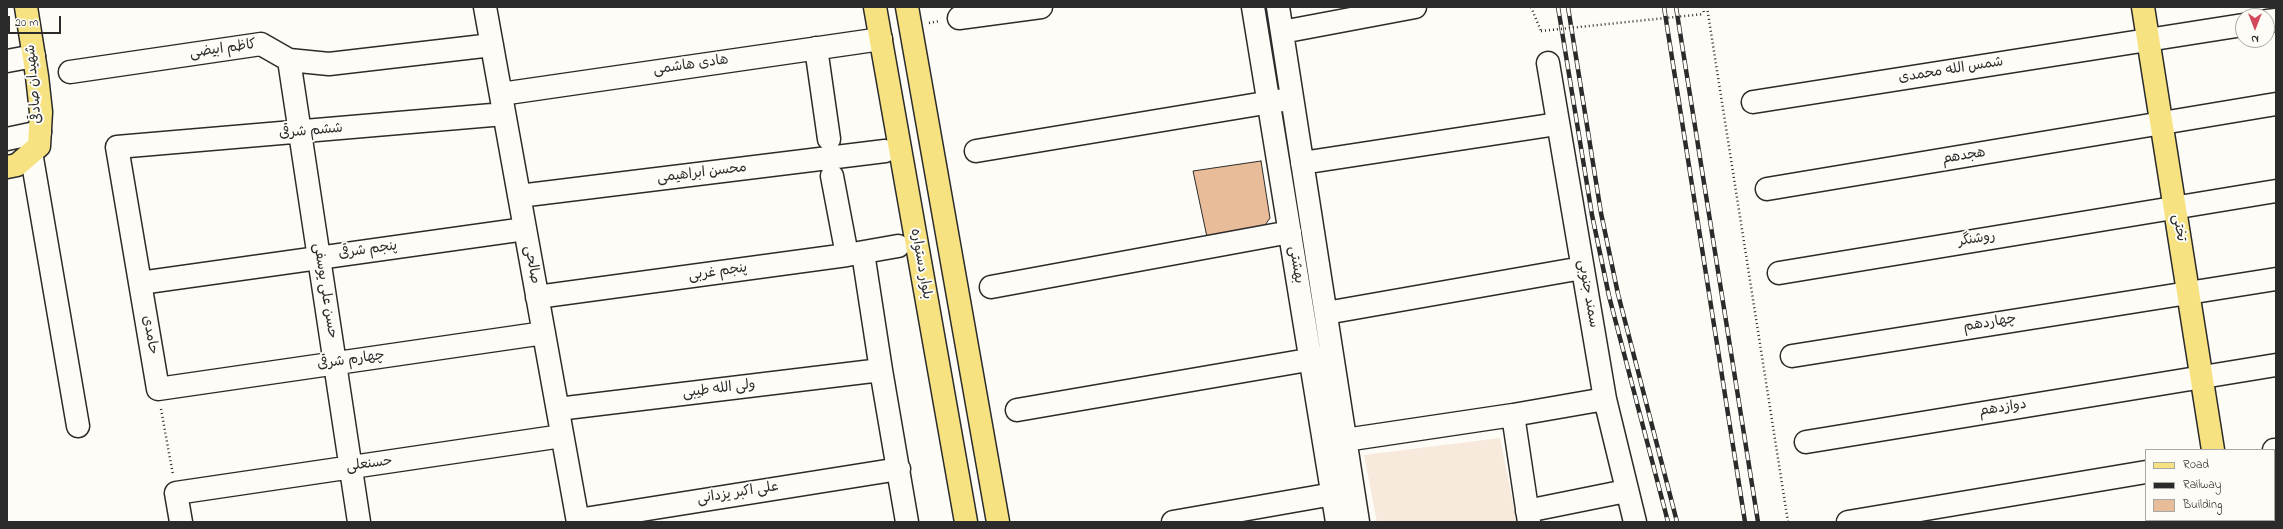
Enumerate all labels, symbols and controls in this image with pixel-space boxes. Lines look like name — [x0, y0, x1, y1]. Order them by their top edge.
scale bar — [10, 8, 63, 34]
north arrow — [2235, 8, 2275, 48]
text: 20 m — [15, 14, 38, 32]
text: N — [2251, 31, 2259, 47]
street label: کاظم ابیضی — [189, 37, 257, 63]
street label: شهیدان صادقی — [23, 44, 47, 124]
street label: هادی هاشمی — [652, 52, 730, 80]
street label: شمس الله محمدی — [1897, 54, 2005, 88]
street label: ششم شرقی — [278, 121, 344, 143]
street label: هجدهم — [1941, 145, 1987, 169]
street label: محسن ابراهیمی — [656, 160, 748, 188]
street label: تختی — [2168, 213, 2188, 243]
street label: بلوار دستواره — [906, 227, 934, 301]
street label: روشنگر — [1957, 229, 1997, 251]
street label: پنجم شرقی — [338, 239, 398, 263]
street label: حسن علی یوسفی — [308, 242, 340, 340]
street label: صالحی — [519, 245, 543, 285]
street label: بهشتی — [1284, 245, 1306, 285]
street label: سمند جنوبی — [1573, 259, 1601, 329]
street label: پنجم غربی — [688, 261, 748, 285]
street label: چهاردهم — [1962, 312, 2018, 336]
street label: حامدی — [137, 314, 161, 356]
street label: چهارم شرقی — [316, 348, 386, 374]
street label: ولی الله طیبی — [682, 377, 756, 403]
street label: دوازدهم — [1978, 397, 2028, 421]
legend — [2145, 449, 2275, 521]
street label: حسنعلی — [345, 454, 393, 476]
text: Road — [2183, 456, 2209, 474]
text: Railway — [2183, 476, 2221, 494]
street label: علی اکبر یزدانی — [696, 479, 780, 509]
text: Building — [2183, 496, 2222, 514]

